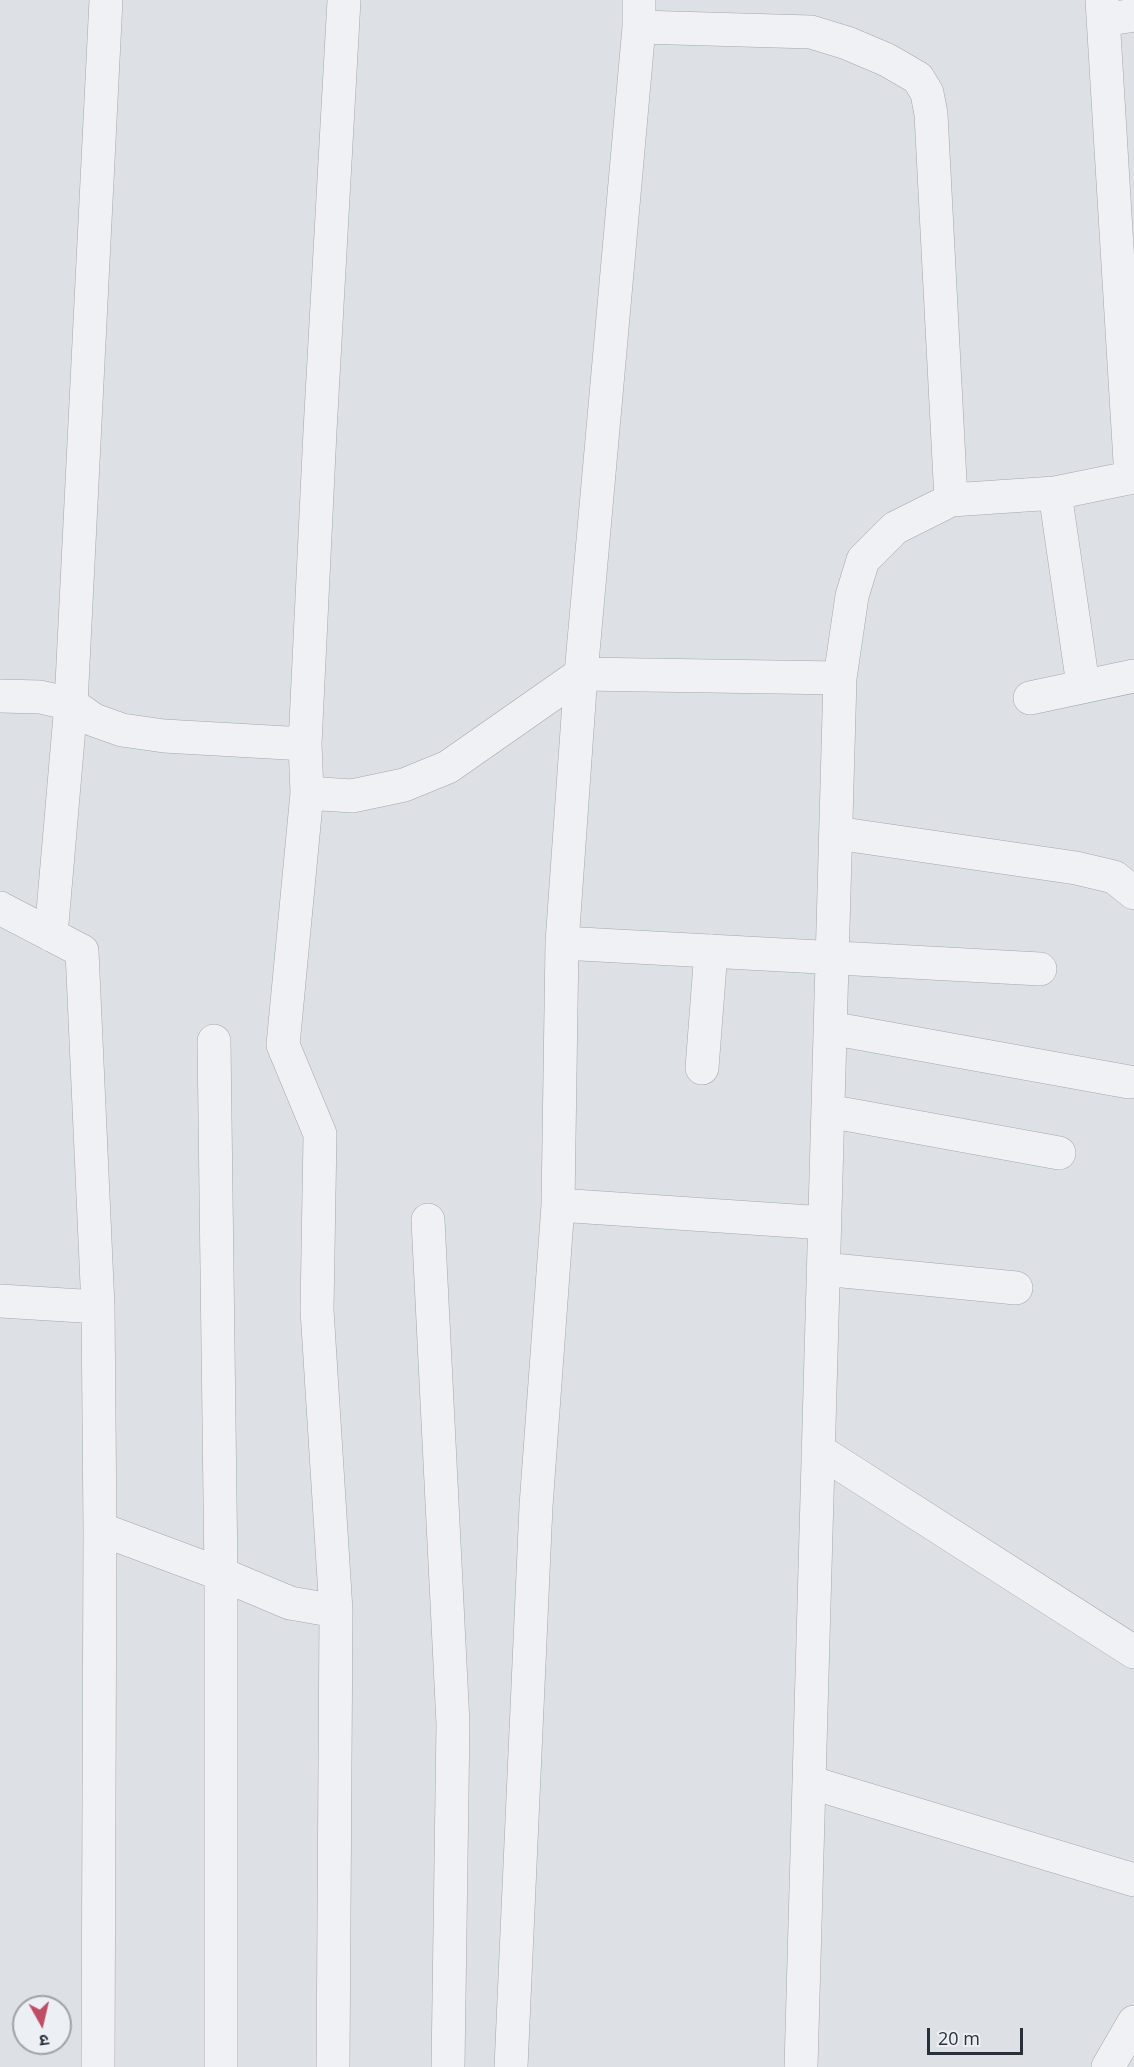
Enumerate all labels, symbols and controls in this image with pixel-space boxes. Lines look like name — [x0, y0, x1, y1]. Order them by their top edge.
north arrow — [12, 1995, 72, 2055]
scale bar — [930, 2016, 1026, 2054]
text: 20 m — [938, 2026, 980, 2050]
text: उ — [38, 2029, 50, 2052]

